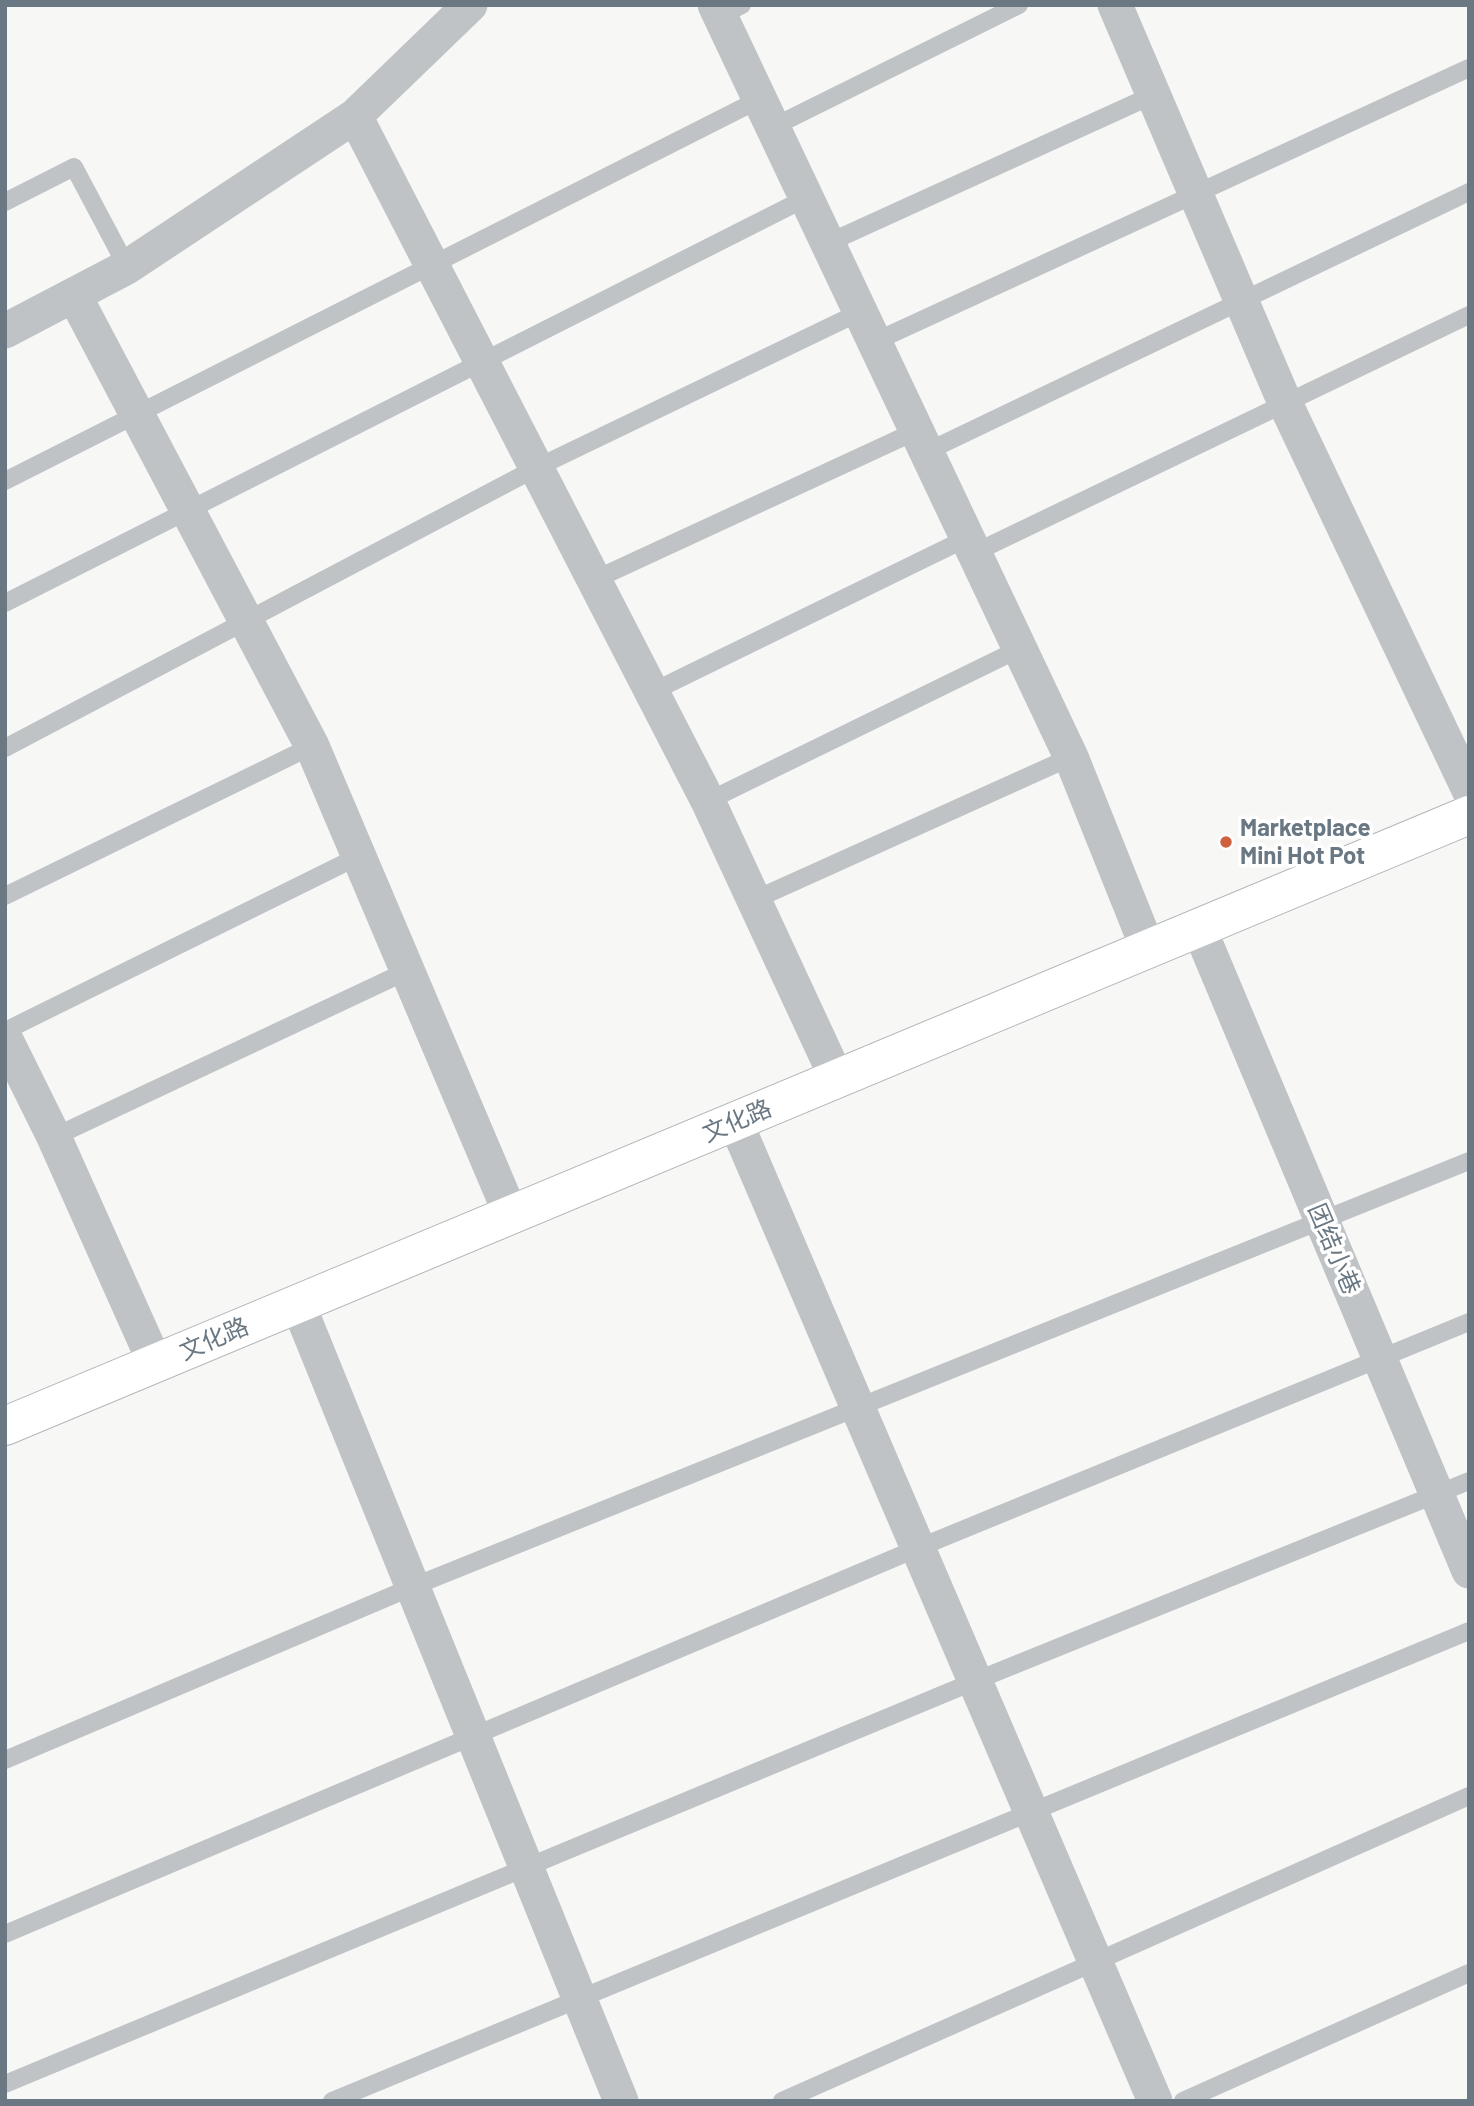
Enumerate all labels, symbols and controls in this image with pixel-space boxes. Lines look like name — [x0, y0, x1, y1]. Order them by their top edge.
place label: Marketplace Mini Hot Pot — [1240, 814, 1371, 870]
marker: Marketplace Mini Hot Pot — [1218, 834, 1234, 850]
street label: 文化路 — [698, 1094, 776, 1148]
street label: 团结小巷 — [1302, 1199, 1366, 1299]
street label: 文化路 — [175, 1312, 253, 1366]

